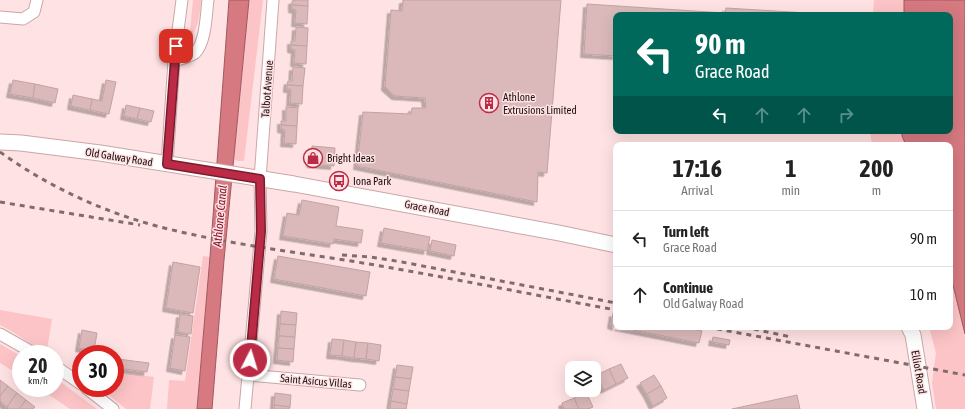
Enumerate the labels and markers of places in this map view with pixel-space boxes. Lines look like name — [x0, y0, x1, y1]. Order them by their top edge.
pin — [159, 29, 193, 63]
place label: Athlone Extrusions Limited — [503, 91, 577, 116]
building icon: Athlone Extrusions Limited — [478, 92, 500, 114]
shop icon: Bright Ideas — [302, 147, 324, 169]
place label: Bright Ideas — [327, 152, 375, 164]
bus stop icon: Iona Park — [328, 170, 350, 192]
place label: Iona Park — [353, 175, 391, 187]

